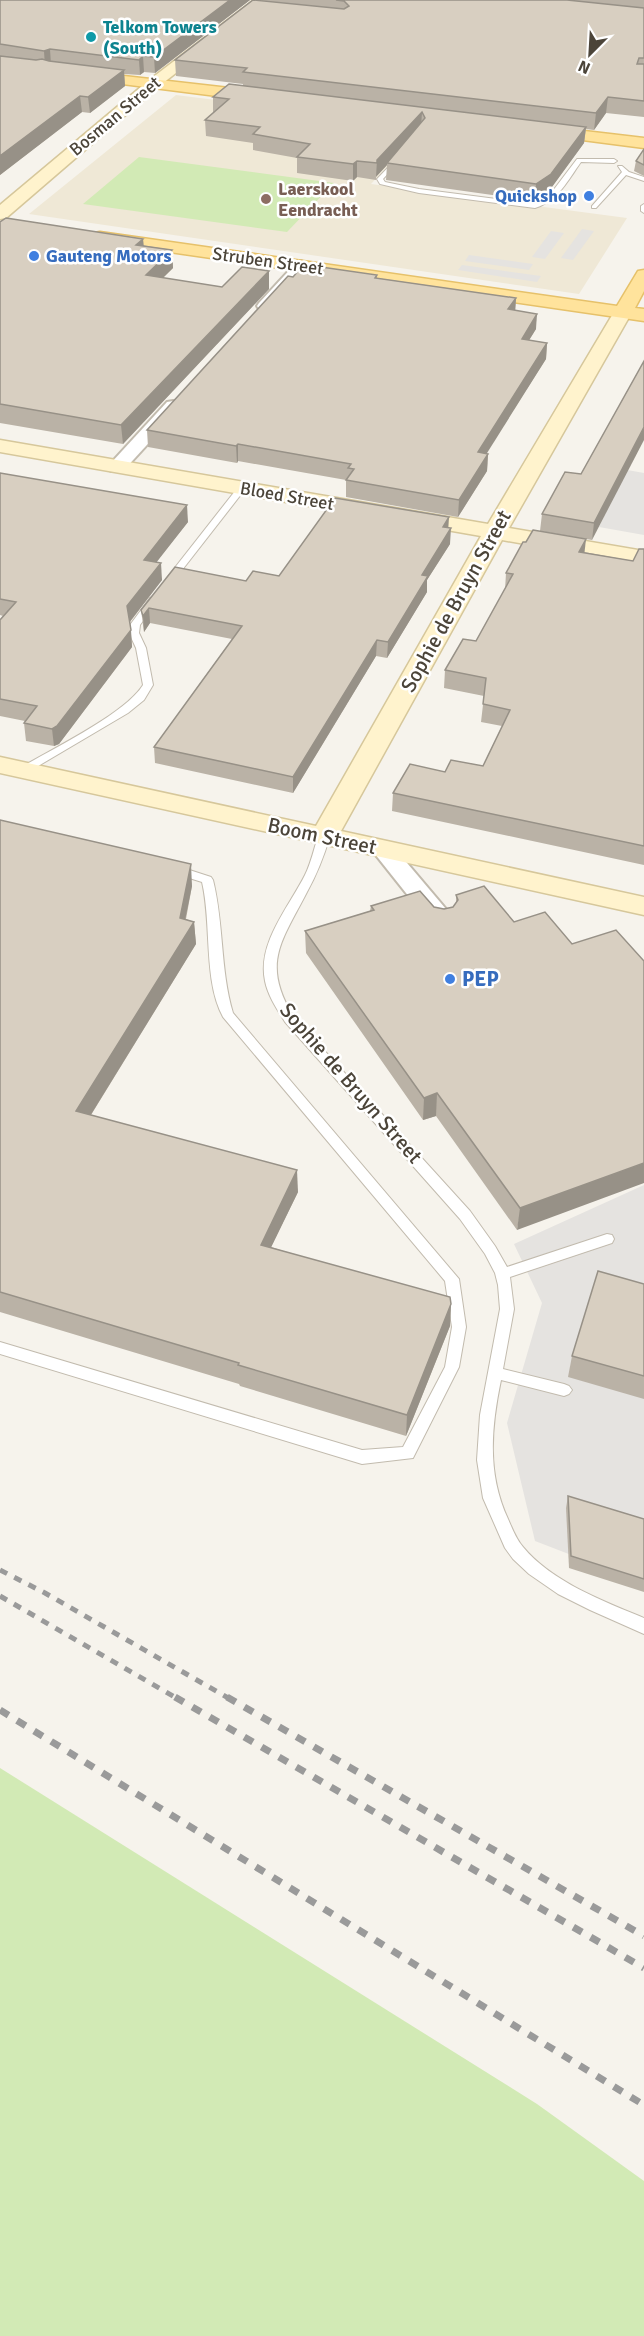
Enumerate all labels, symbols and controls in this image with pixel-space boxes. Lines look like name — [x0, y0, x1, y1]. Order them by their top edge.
place label: Telkom Towers (South) — [103, 16, 217, 59]
north arrow — [560, 24, 620, 84]
marker: Telkom Towers (South) — [84, 30, 98, 44]
text: N — [575, 55, 593, 78]
street label: Bosman Street — [65, 71, 165, 161]
place label: Laerskool Eendracht — [278, 178, 358, 221]
place label: Quickshop — [495, 185, 577, 207]
marker: Quickshop — [582, 189, 596, 203]
marker: Laerskool Eendracht — [259, 192, 273, 206]
street label: Struben Street — [211, 242, 325, 280]
place label: Gauteng Motors — [46, 245, 171, 267]
marker: Gauteng Motors — [27, 249, 41, 263]
street label: Bloed Street — [238, 477, 336, 515]
street label: Sophie de Bruyn Street — [395, 505, 517, 697]
street label: Boom Street — [265, 812, 379, 860]
place label: PEP — [462, 966, 499, 992]
marker: PEP — [443, 972, 457, 986]
street label: Sophie de Bruyn Street — [274, 997, 428, 1169]

